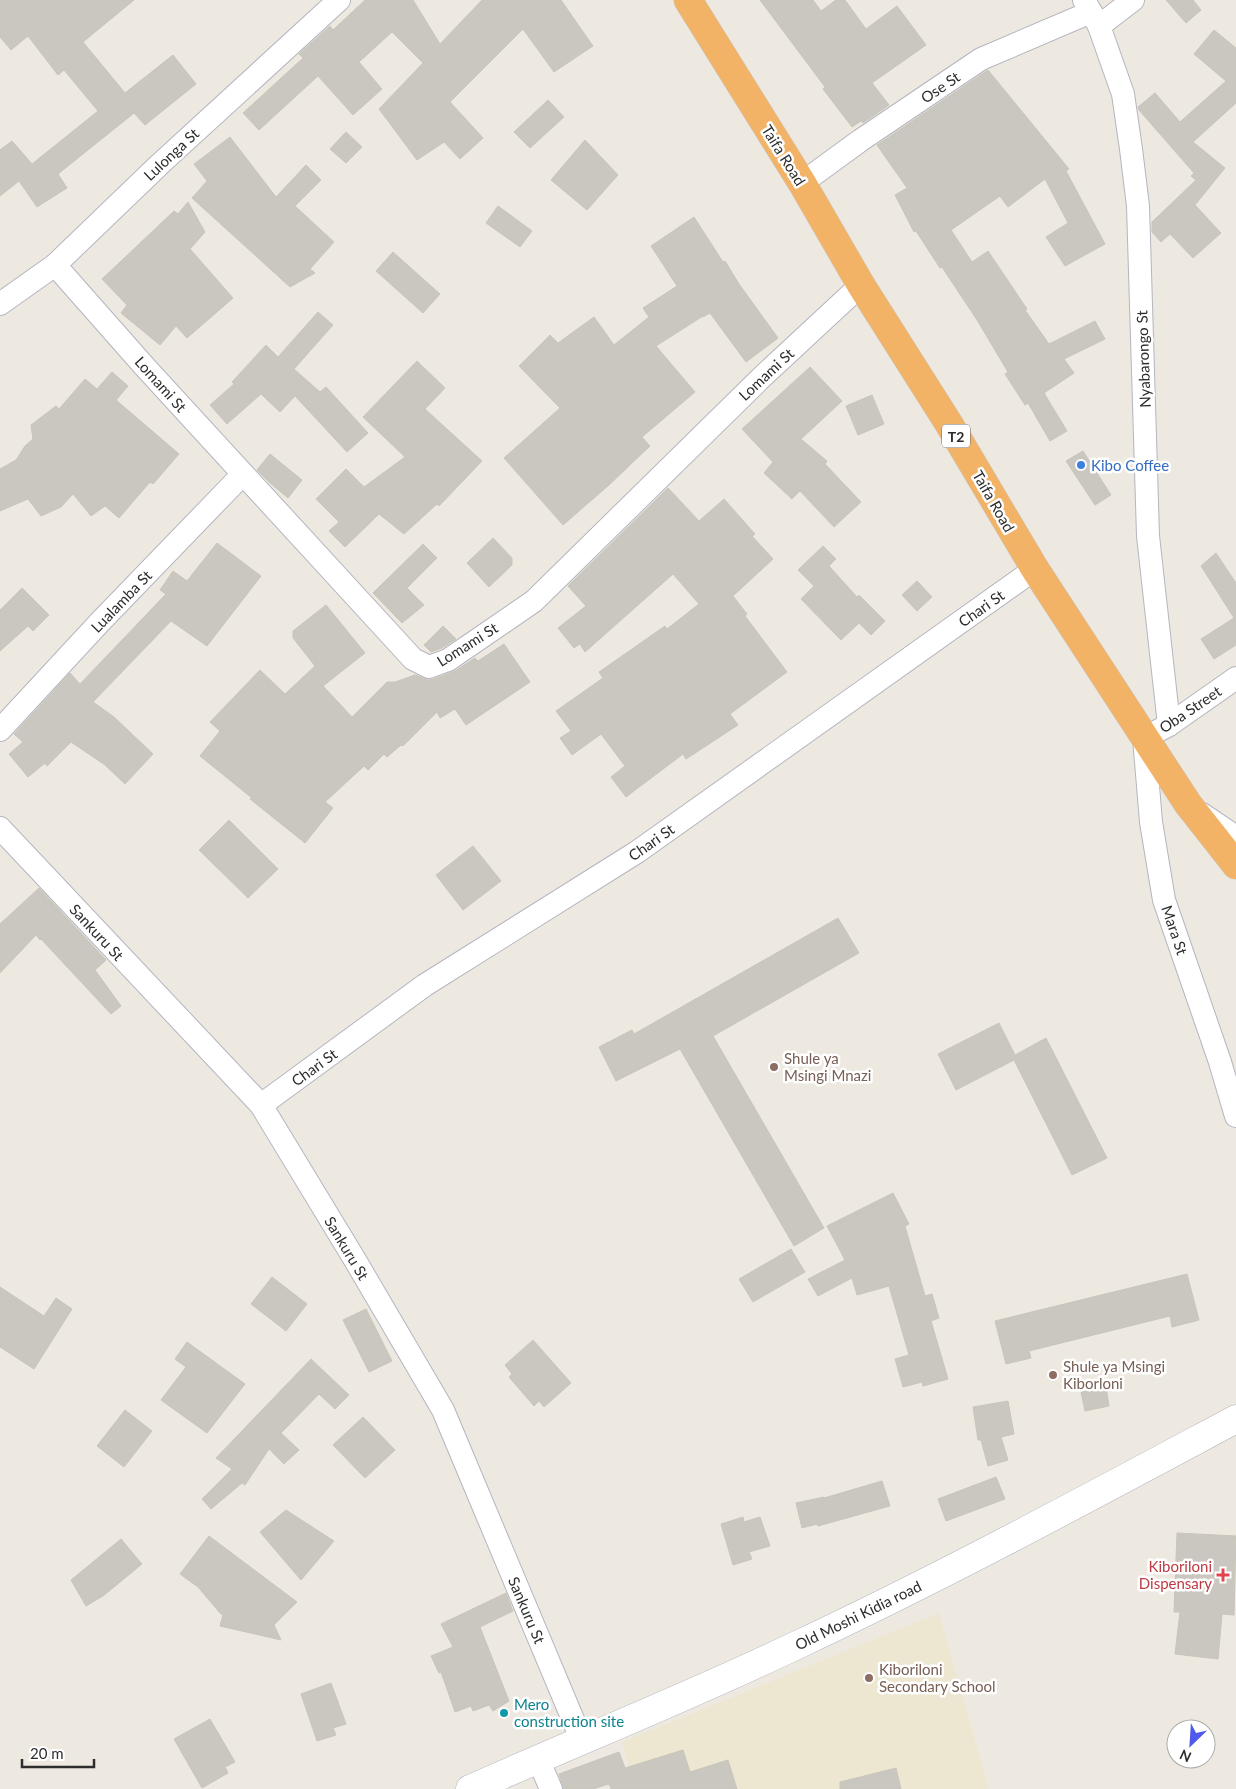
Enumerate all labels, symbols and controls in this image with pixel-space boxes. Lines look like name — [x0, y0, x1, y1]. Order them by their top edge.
street label: Ose St — [917, 67, 964, 107]
street label: Taifa Road — [758, 121, 810, 189]
street label: Lulonga St — [140, 124, 203, 184]
street label: Nyabarongo St — [1132, 309, 1154, 408]
street label: Lomami St — [735, 344, 798, 404]
street label: Lomami St — [131, 353, 191, 416]
road number: T2 — [942, 424, 970, 448]
place label: Kibo Coffee — [1091, 456, 1169, 474]
marker: Kibo Coffee — [1075, 459, 1087, 471]
street label: Taifa Road — [969, 467, 1019, 535]
street label: Lualamba St — [87, 566, 155, 636]
street label: Chari St — [955, 585, 1008, 630]
street label: Lomami St — [433, 618, 501, 670]
street label: Oba Street — [1156, 681, 1225, 736]
street label: Chari St — [625, 819, 678, 864]
street label: Sankuru St — [66, 900, 128, 964]
street label: Mara St — [1158, 903, 1192, 958]
street label: Chari St — [288, 1044, 341, 1090]
place label: Shule ya Msingi Mnazi — [784, 1049, 871, 1084]
marker: Shule ya Msingi Mnazi — [768, 1061, 780, 1073]
street label: Sankuru St — [321, 1213, 373, 1283]
place label: Shule ya Msingi Kiborloni — [1063, 1357, 1165, 1392]
marker: Shule ya Msingi Kiborloni — [1047, 1369, 1059, 1381]
place label: Kiboriloni Dispensary — [1139, 1557, 1212, 1592]
marker: Kiboriloni Dispensary — [1216, 1568, 1230, 1582]
street label: Sankuru St — [505, 1574, 549, 1647]
street label: Old Moshi Kidia road — [792, 1577, 924, 1653]
place label: Kiboriloni Secondary School — [879, 1660, 996, 1695]
marker: Kiboriloni Secondary School — [863, 1672, 875, 1684]
place label: Mero construction site — [514, 1695, 624, 1730]
marker: Mero construction site — [498, 1707, 510, 1719]
north arrow — [1166, 1719, 1216, 1769]
scale bar — [22, 1736, 95, 1768]
text: 20 m — [30, 1744, 64, 1762]
text: N — [1177, 1746, 1194, 1766]

